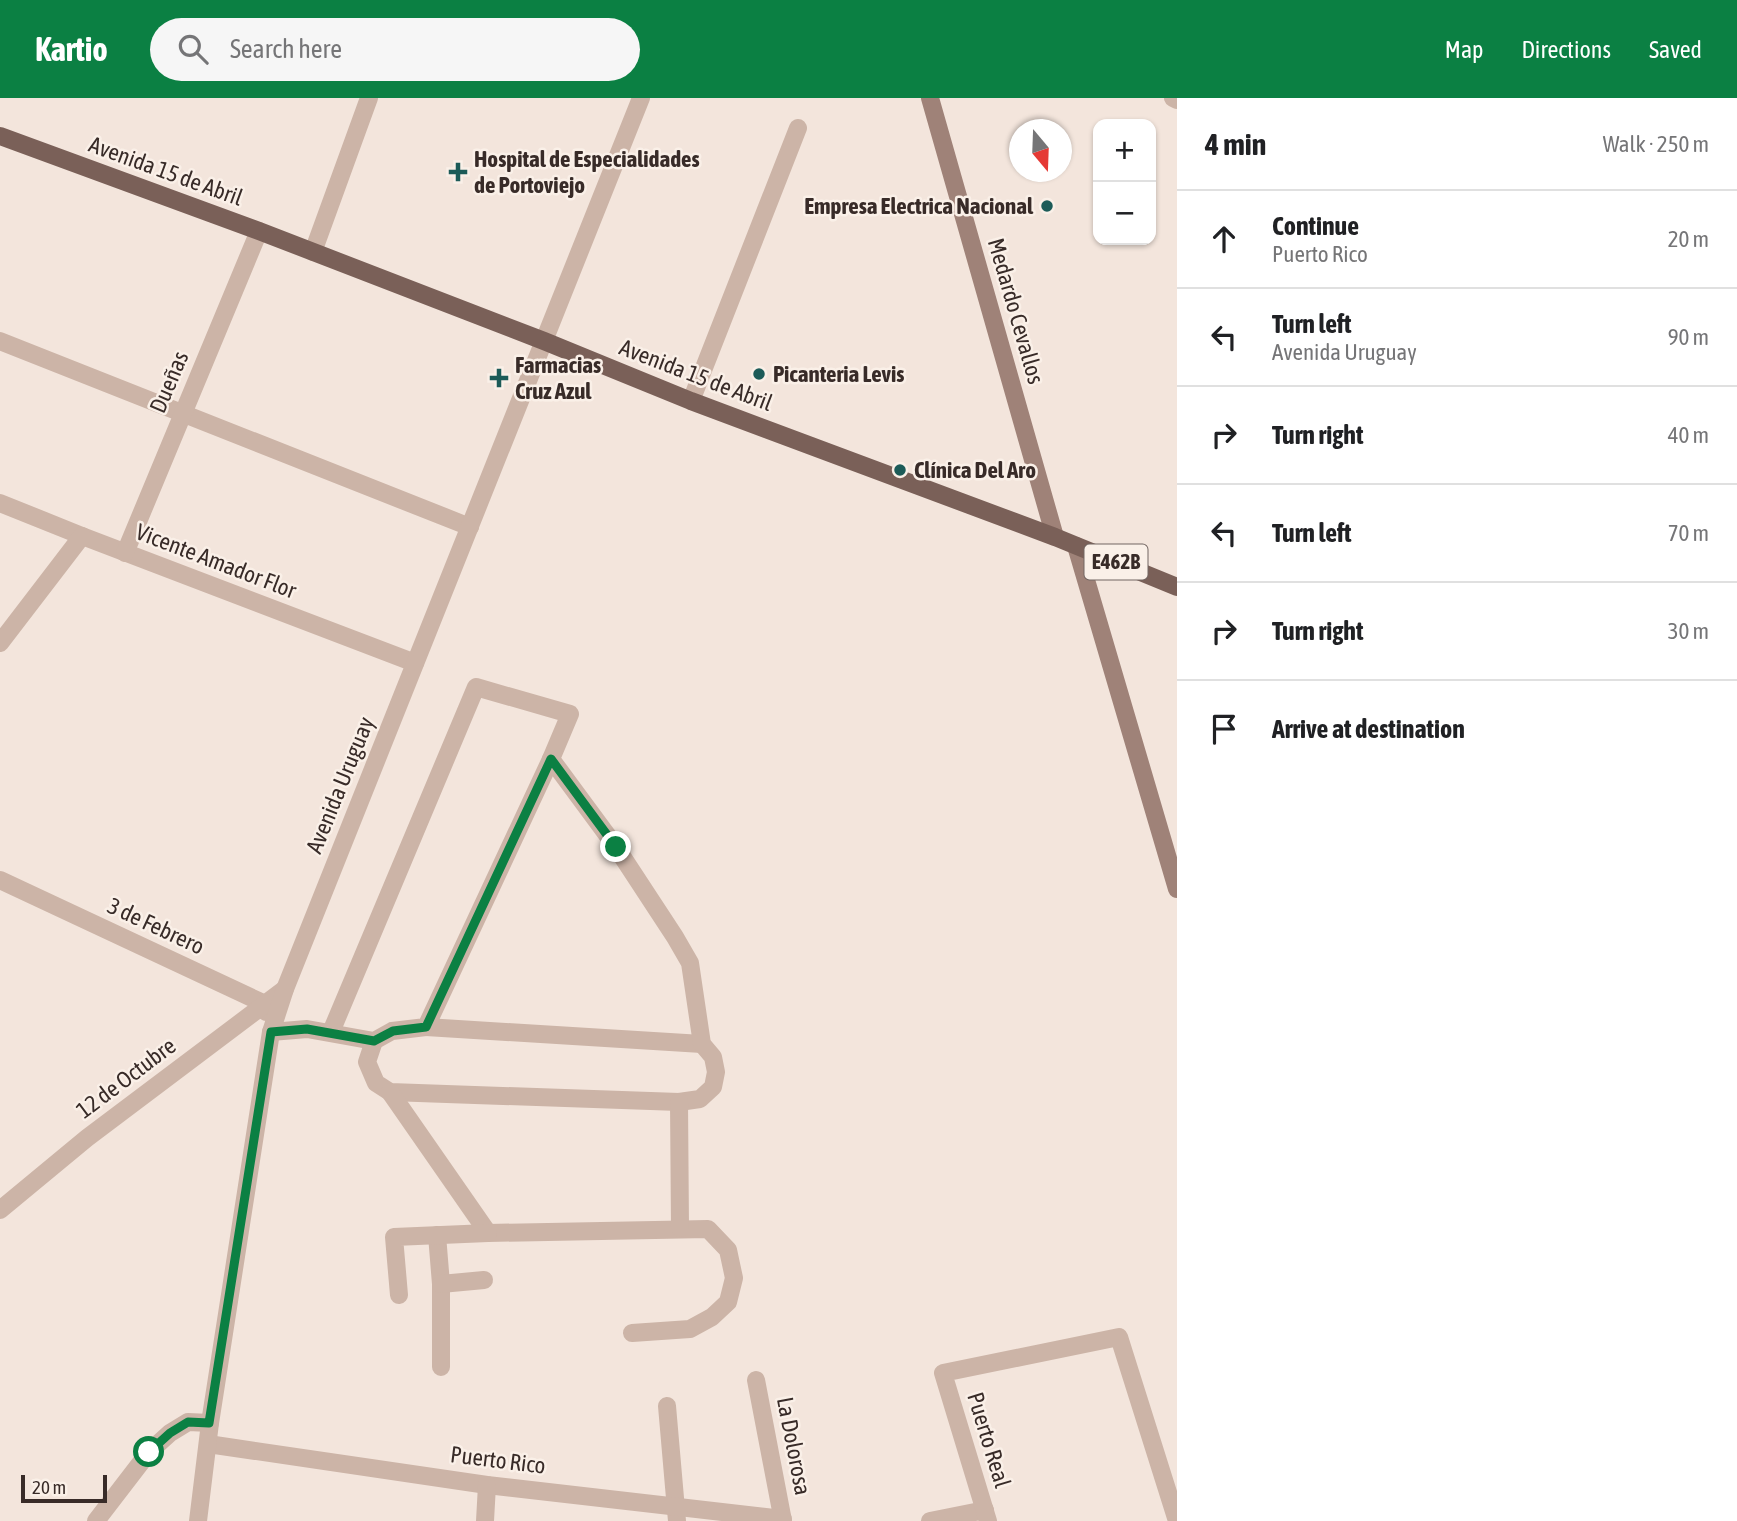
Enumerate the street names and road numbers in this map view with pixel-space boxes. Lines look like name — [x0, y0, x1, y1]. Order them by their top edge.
street label: Avenida 15 de Abril — [86, 131, 246, 211]
street label: Medardo Cevallos — [983, 235, 1049, 387]
street label: Avenida 15 de Abril — [616, 334, 776, 416]
street label: Dueñas — [144, 347, 194, 417]
street label: Vicente Amador Flor — [132, 518, 301, 604]
road number: E462B — [1084, 545, 1148, 580]
street label: Avenida Uruguay — [301, 713, 379, 857]
street label: 3 de Febrero — [104, 892, 208, 960]
street label: 12 de Octubre — [71, 1032, 181, 1124]
street label: Puerto Real — [962, 1389, 1016, 1491]
street label: La Dolorosa — [772, 1395, 816, 1497]
street label: Puerto Rico — [449, 1441, 547, 1479]

